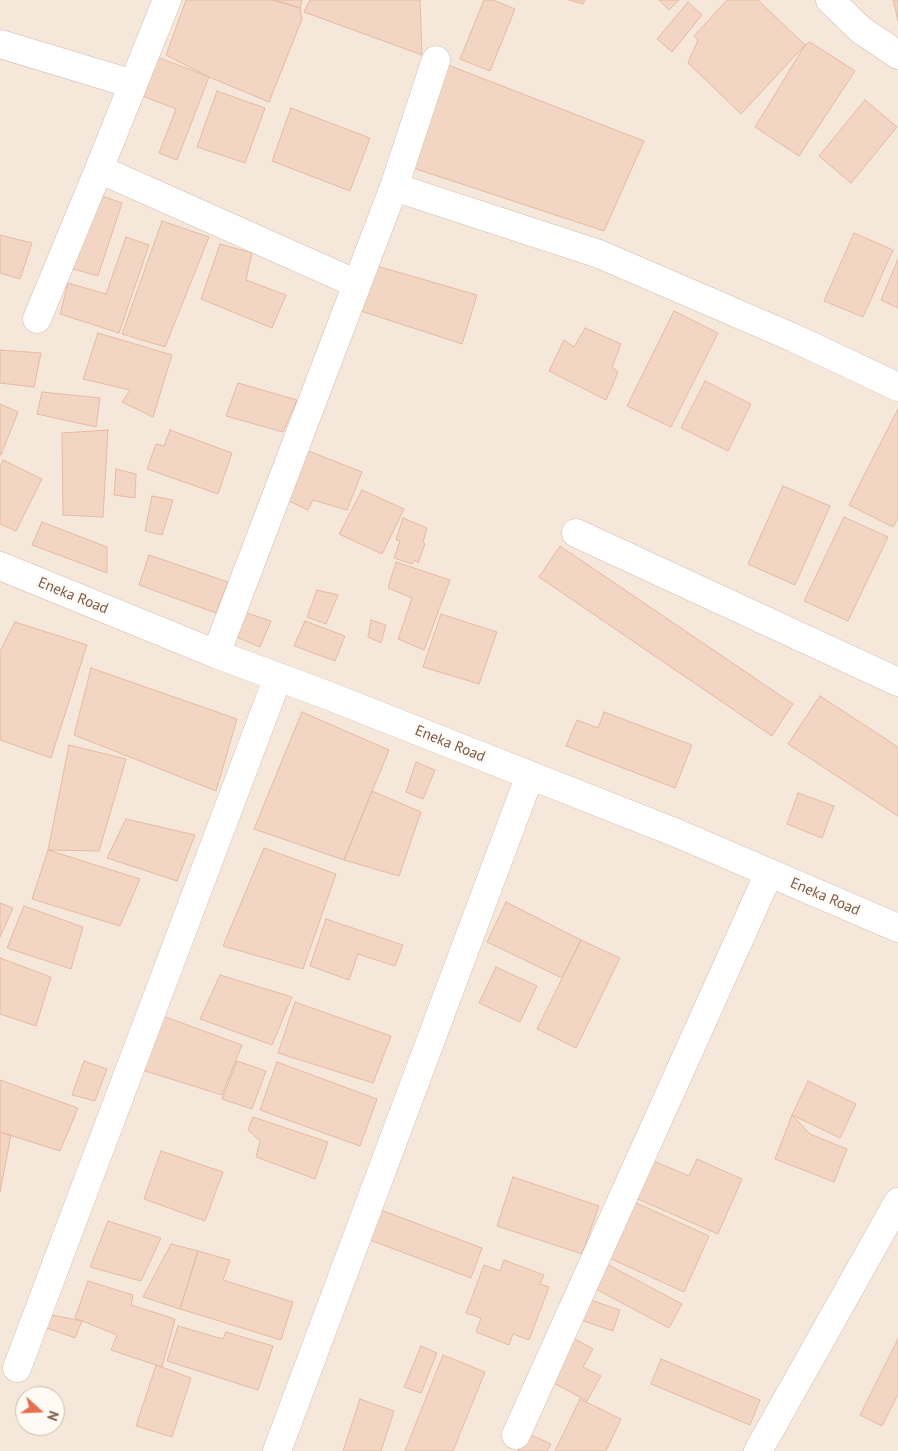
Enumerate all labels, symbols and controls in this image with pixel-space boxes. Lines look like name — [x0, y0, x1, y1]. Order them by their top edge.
street label: Eneka Road — [35, 574, 111, 618]
street label: Eneka Road — [412, 722, 488, 766]
street label: Eneka Road — [787, 874, 863, 920]
north arrow — [15, 1386, 65, 1436]
text: N — [43, 1408, 63, 1423]

